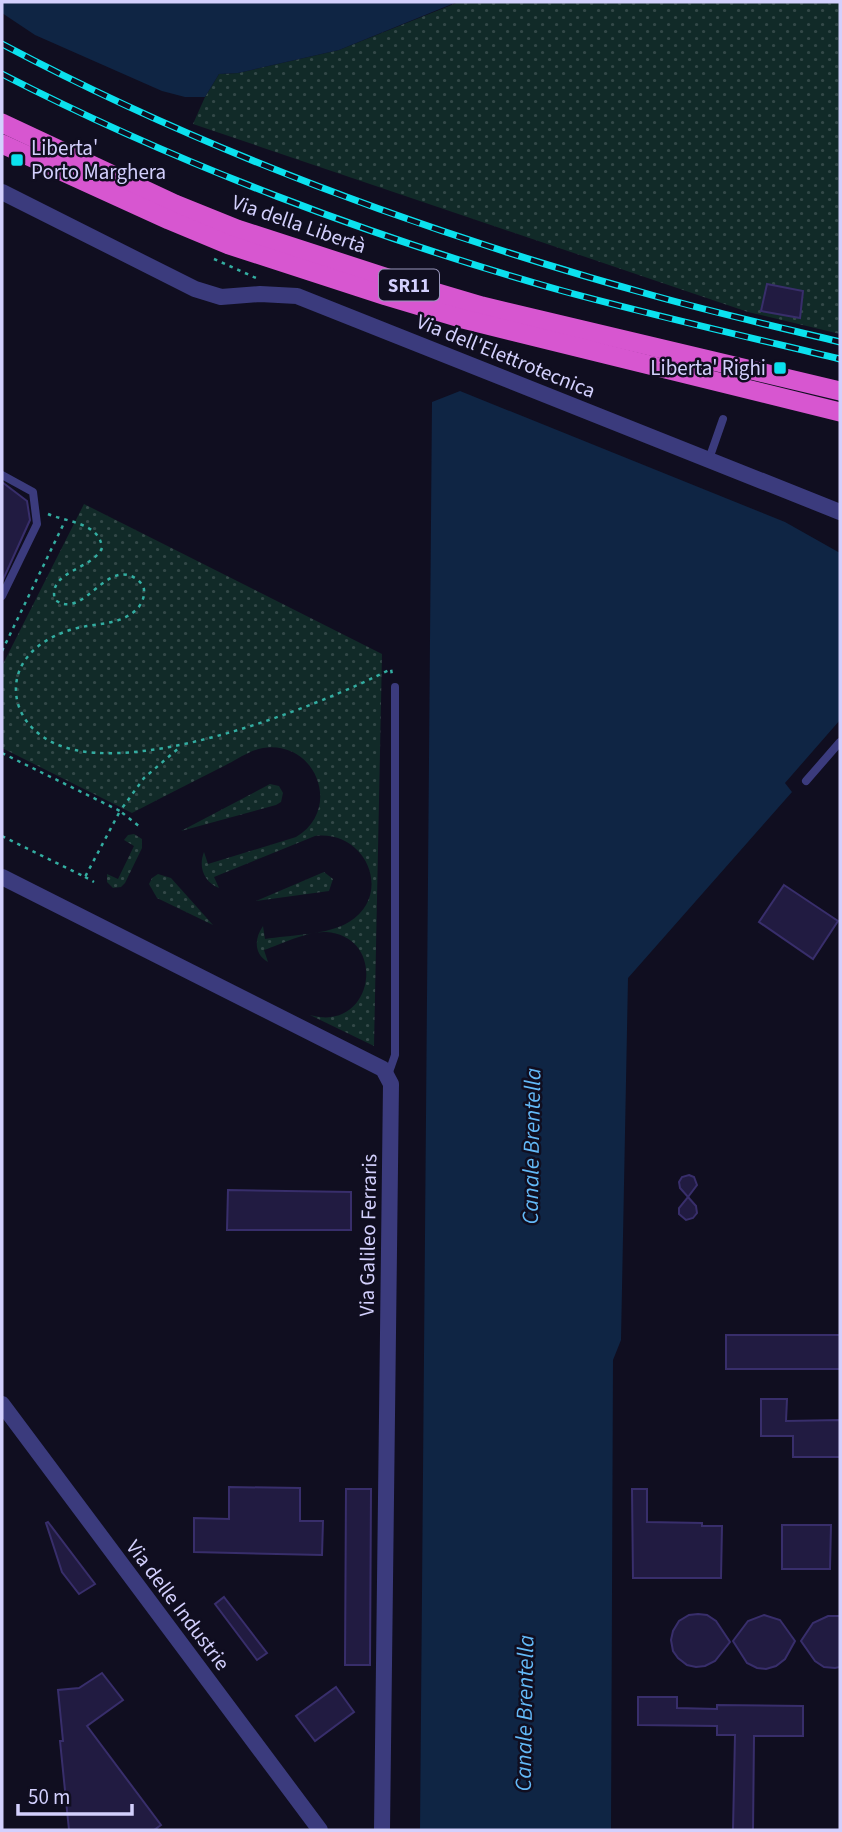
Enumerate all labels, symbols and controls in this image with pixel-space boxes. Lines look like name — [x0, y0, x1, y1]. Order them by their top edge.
place label: Liberta' Porto Marghera — [31, 133, 166, 187]
marker: Liberta' Porto Marghera — [9, 152, 25, 168]
street label: Via della Libertà — [228, 187, 370, 261]
road number: SR11 — [379, 270, 439, 300]
street label: Via dell'Elettrotecnica — [412, 306, 600, 406]
place label: Liberta' Righi — [650, 353, 766, 383]
marker: Liberta' Righi — [772, 360, 788, 376]
water label: Canale Brentella — [514, 1067, 549, 1225]
street label: Via Galileo Ferraris — [352, 1153, 384, 1317]
street label: Via delle Industrie — [119, 1533, 237, 1677]
water label: Canale Brentella — [507, 1634, 542, 1792]
scale bar — [18, 1772, 131, 1816]
text: 50 m — [28, 1782, 70, 1812]

